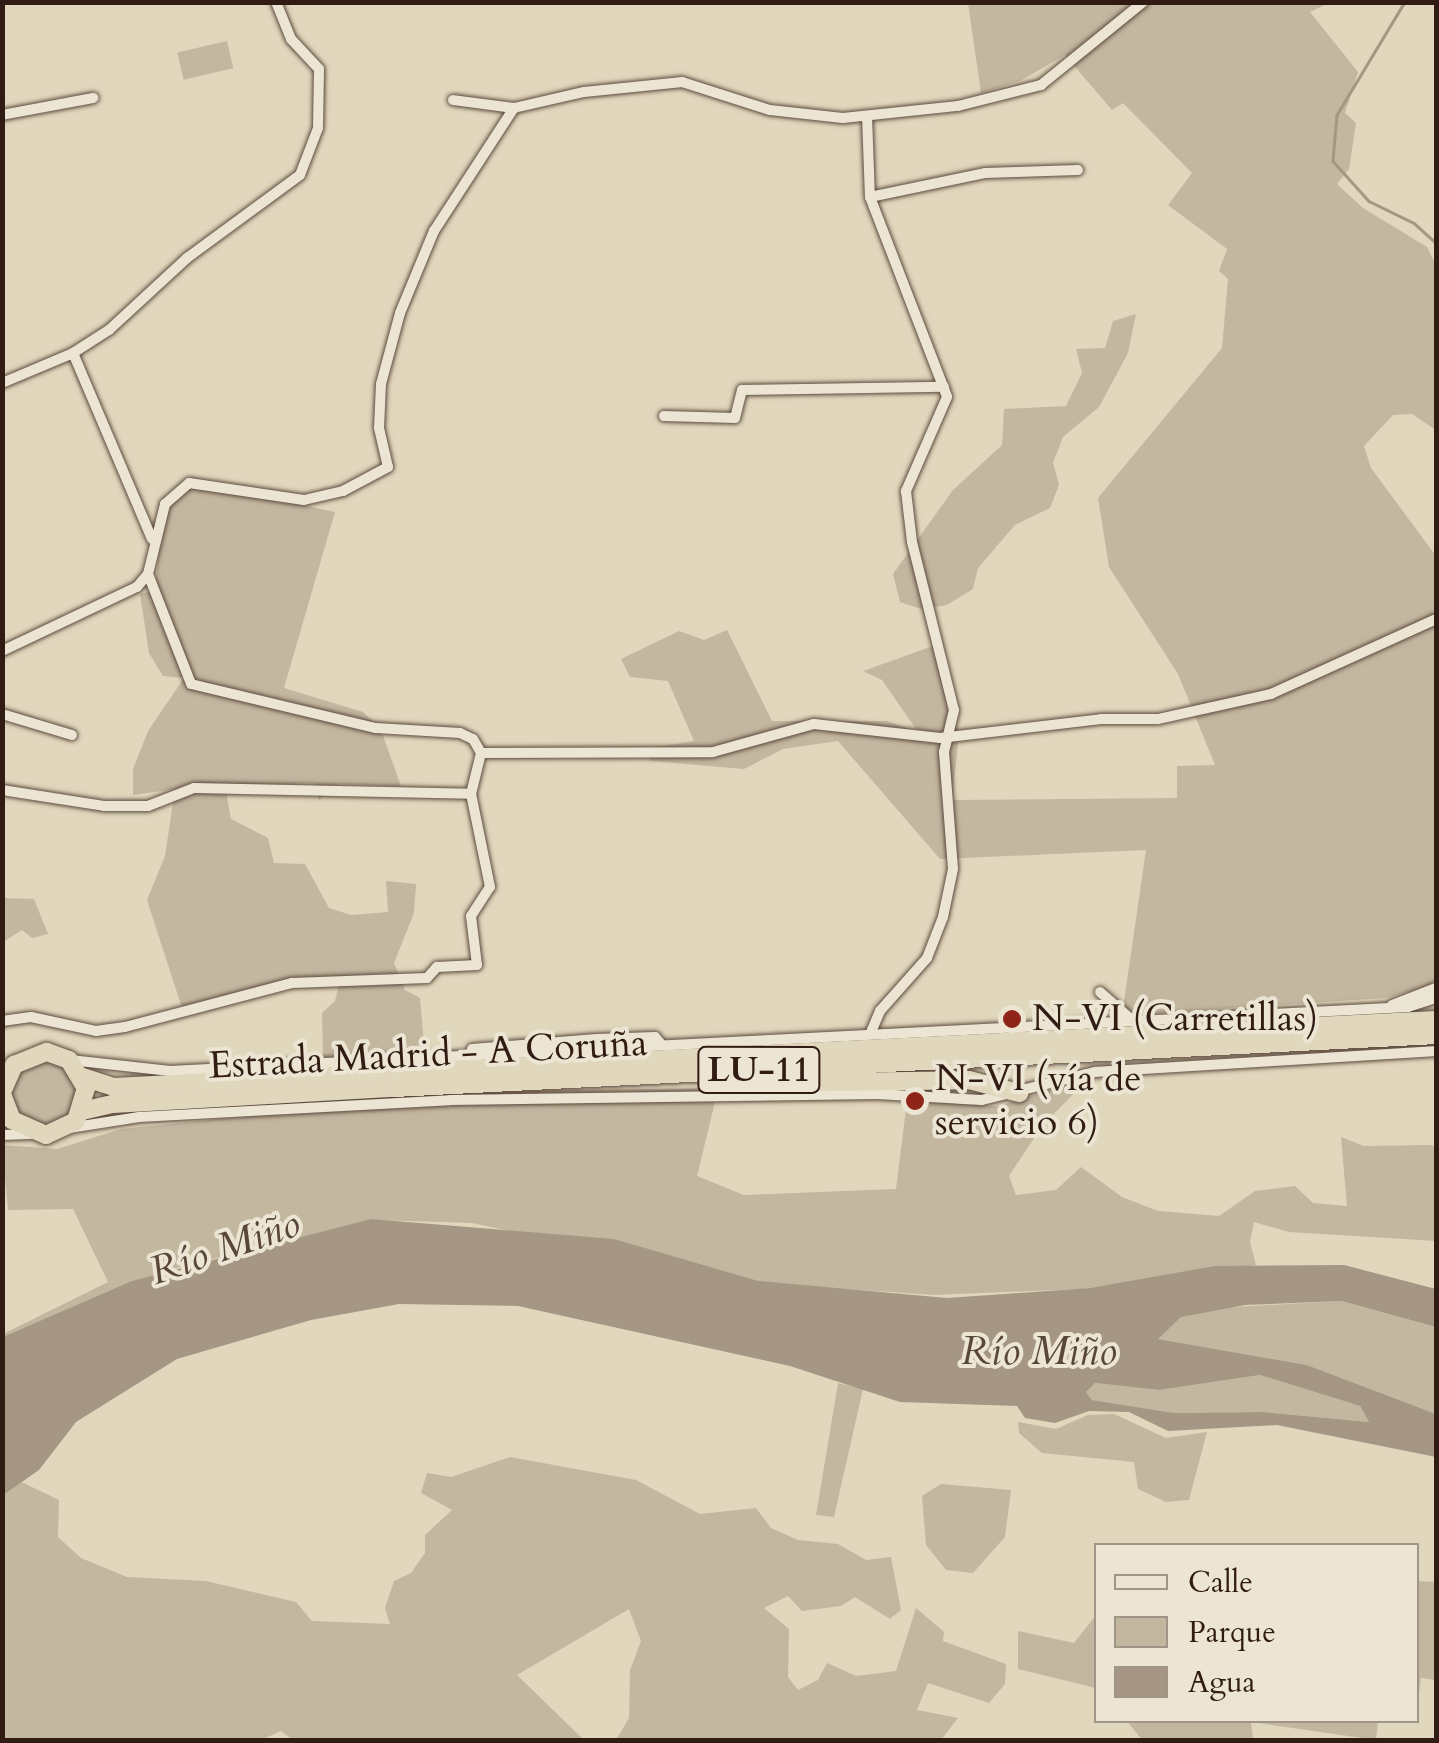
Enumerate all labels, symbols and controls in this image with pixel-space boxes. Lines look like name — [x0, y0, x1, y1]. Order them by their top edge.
place label: N-VI (Carretillas) — [1032, 996, 1318, 1042]
marker: N-VI (Carretillas) — [1001, 1008, 1023, 1030]
street label: Estrada Madrid - A Coruña — [207, 1021, 649, 1089]
road number: LU-11 — [696, 1040, 822, 1100]
place label: N-VI (vía de servicio 6) — [935, 1056, 1142, 1146]
marker: N-VI (vía de servicio 6) — [904, 1090, 926, 1112]
water label: Río Miño — [144, 1200, 306, 1296]
water label: Río Miño — [961, 1328, 1117, 1376]
legend — [1094, 1543, 1419, 1723]
text: Calle — [1188, 1562, 1253, 1603]
text: Parque — [1188, 1612, 1276, 1653]
text: Agua — [1188, 1662, 1256, 1703]

